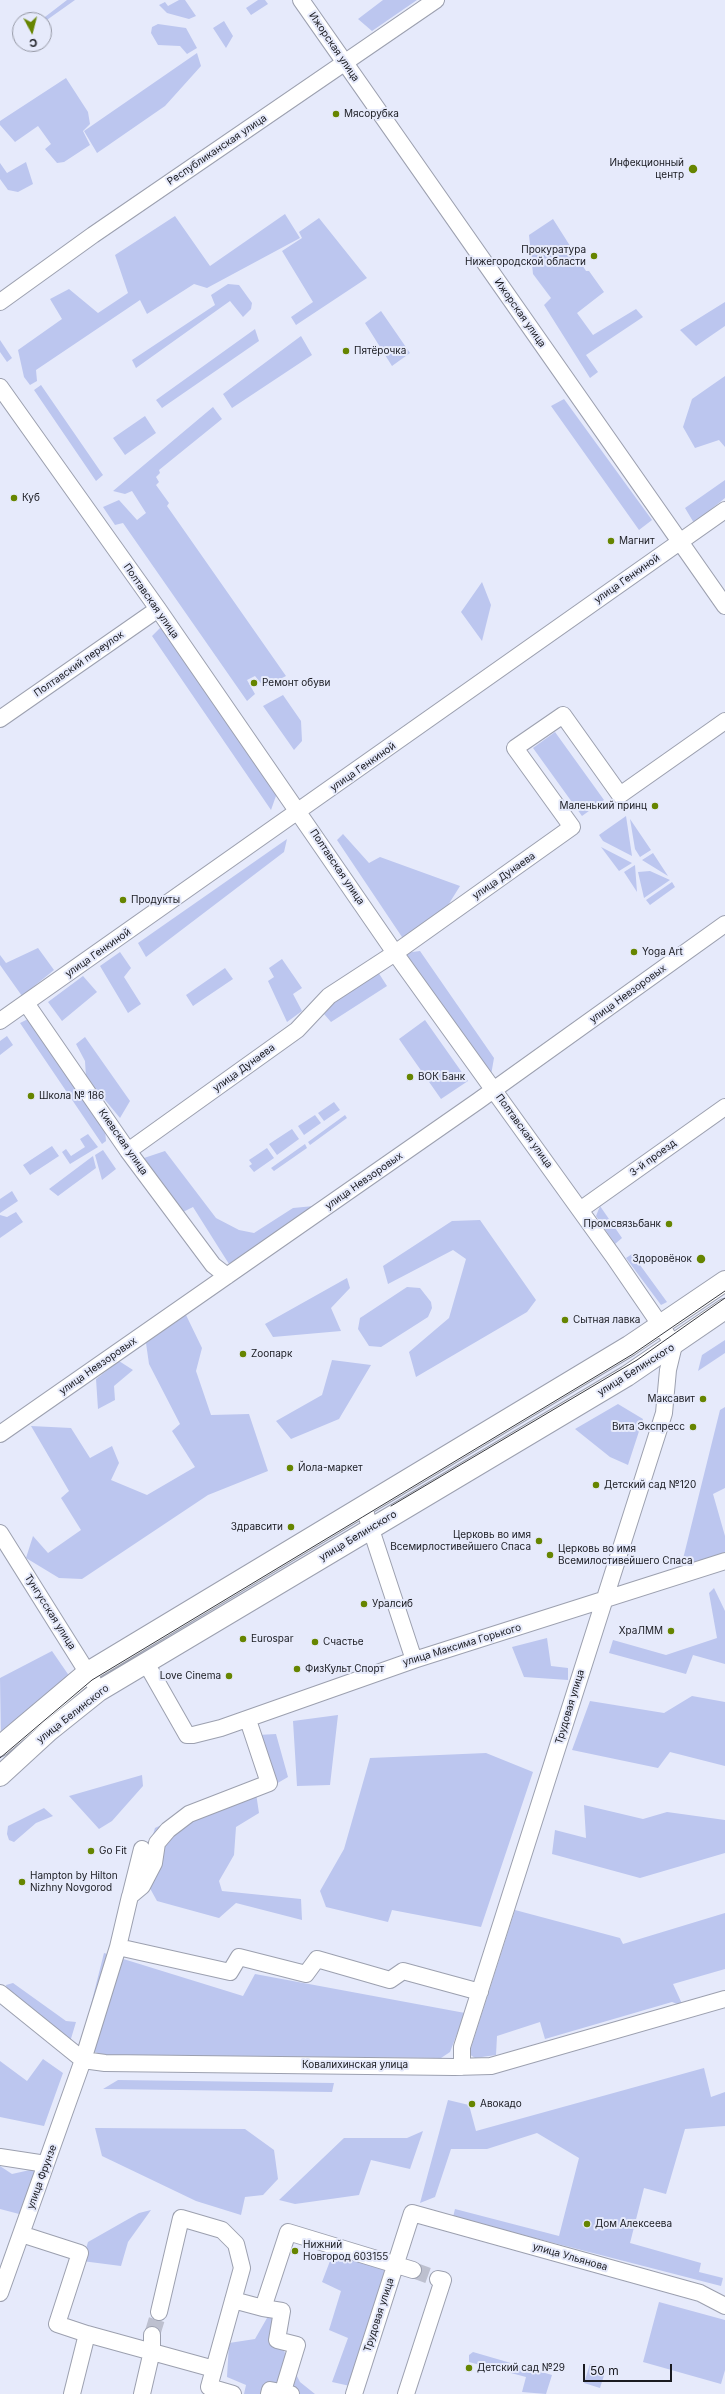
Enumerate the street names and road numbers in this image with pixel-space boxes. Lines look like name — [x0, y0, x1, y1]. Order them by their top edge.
street label: Ижорская улица — [306, 10, 362, 84]
street label: Республиканская улица — [165, 112, 269, 188]
street label: Ижорская улица — [492, 276, 548, 350]
street label: улица Генкиной — [592, 552, 662, 606]
street label: Полтавская улица — [121, 561, 181, 641]
street label: Полтавский переулок — [32, 628, 126, 700]
street label: улица Генкиной — [328, 740, 398, 794]
street label: Полтавская улица — [307, 827, 367, 907]
street label: улица Дунаева — [470, 850, 538, 902]
street label: улица Генкиной — [63, 926, 133, 980]
street label: улица Невзоровых — [587, 962, 669, 1026]
street label: улица Дунаева — [211, 1041, 277, 1095]
street label: Полтавская улица — [493, 1092, 555, 1170]
street label: Киевская улица — [96, 1107, 150, 1177]
street label: 3-й проезд — [627, 1137, 679, 1179]
street label: улица Невзоровых — [323, 1150, 405, 1212]
street label: улица Невзоровых — [57, 1335, 139, 1397]
street label: улица Белинского — [595, 1342, 677, 1398]
street label: улица Белинского — [317, 1508, 399, 1564]
street label: Тунгусская улица — [22, 1572, 78, 1652]
street label: улица Максима Горького — [401, 1621, 523, 1669]
street label: Трудовая улица — [553, 1668, 587, 1746]
street label: улица Белинского — [35, 1682, 111, 1746]
street label: Ковалихинская улица — [302, 2059, 408, 2071]
street label: улица Фрунзе — [25, 2143, 59, 2211]
street label: улица Ульянова — [531, 2241, 609, 2273]
street label: Трудовая улица — [361, 2276, 397, 2354]

